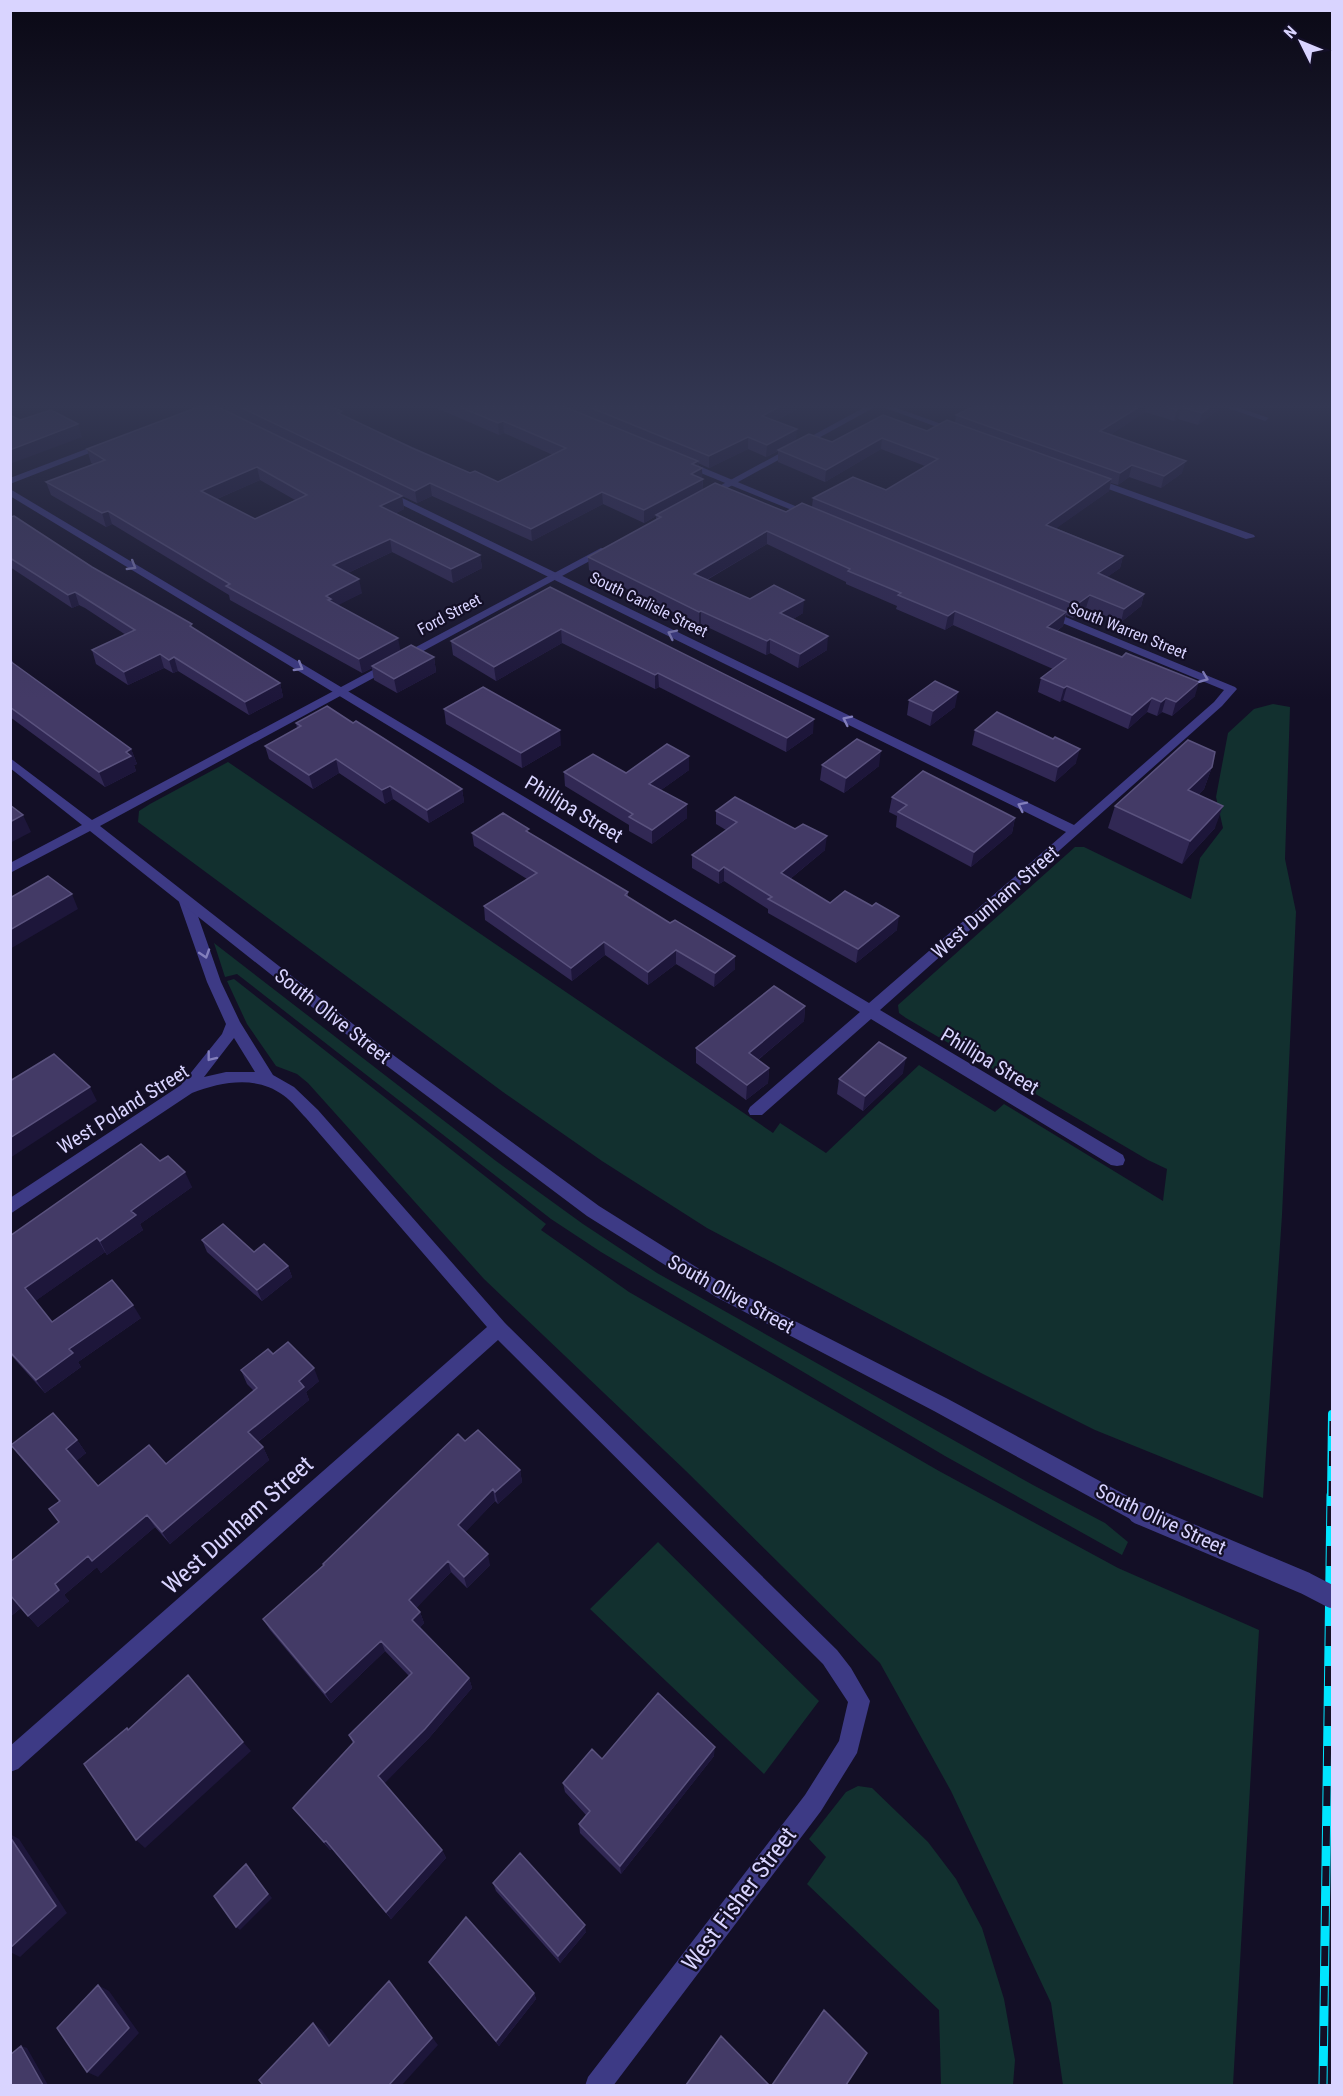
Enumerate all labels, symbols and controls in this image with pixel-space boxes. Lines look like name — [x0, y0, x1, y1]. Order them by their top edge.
north arrow — [1271, 12, 1331, 72]
text: N — [1280, 22, 1301, 42]
one-way arrow — [126, 558, 137, 569]
street label: South Carlisle Street — [587, 568, 711, 641]
street label: Ford Street — [414, 590, 485, 639]
street label: South Warren Street — [1066, 598, 1190, 663]
one-way arrow — [668, 630, 679, 641]
one-way arrow — [293, 659, 303, 671]
one-way arrow — [1198, 671, 1209, 683]
one-way arrow — [843, 715, 854, 727]
street label: Phillipa Street — [521, 770, 627, 848]
one-way arrow — [1018, 801, 1029, 813]
street label: West Dunham Street — [927, 840, 1063, 964]
one-way arrow — [197, 948, 210, 959]
street label: South Olive Street — [270, 963, 396, 1069]
street label: Phillipa Street — [937, 1022, 1043, 1100]
one-way arrow — [208, 1051, 219, 1062]
street label: West Poland Street — [53, 1059, 193, 1159]
street label: South Olive Street — [664, 1249, 798, 1339]
street label: West Dunham Street — [157, 1450, 319, 1600]
street label: South Olive Street — [1092, 1478, 1230, 1560]
street label: West Fisher Street — [676, 1822, 802, 1976]

